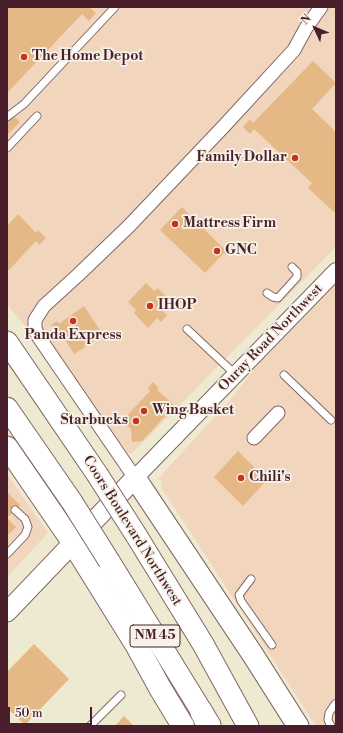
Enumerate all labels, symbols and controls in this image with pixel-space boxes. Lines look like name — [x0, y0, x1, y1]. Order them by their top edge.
north arrow — [295, 8, 335, 48]
text: N — [298, 12, 314, 28]
place label: The Home Depot — [32, 49, 143, 65]
marker: The Home Depot — [19, 52, 29, 62]
place label: Family Dollar — [196, 150, 287, 166]
marker: Family Dollar — [290, 153, 300, 163]
place label: Mattress Firm — [183, 216, 276, 232]
marker: Mattress Firm — [170, 219, 180, 229]
place label: GNC — [225, 243, 257, 259]
marker: GNC — [212, 246, 222, 256]
street label: Ouray Road Northwest — [215, 281, 327, 395]
place label: IHOP — [158, 298, 196, 314]
marker: IHOP — [145, 301, 155, 311]
marker: Panda Express — [68, 316, 78, 326]
place label: Panda Express — [24, 328, 122, 344]
place label: Wing Basket — [152, 403, 234, 419]
marker: Wing Basket — [139, 406, 149, 416]
place label: Starbucks — [61, 413, 128, 429]
marker: Starbucks — [131, 416, 141, 426]
street label: Coors Boulevard Northwest — [79, 453, 185, 609]
place label: Chili's — [249, 470, 291, 486]
marker: Chili's — [236, 473, 246, 483]
road number: NM 45 — [130, 625, 180, 647]
scale bar — [10, 699, 94, 725]
text: 50 m — [15, 706, 43, 721]

